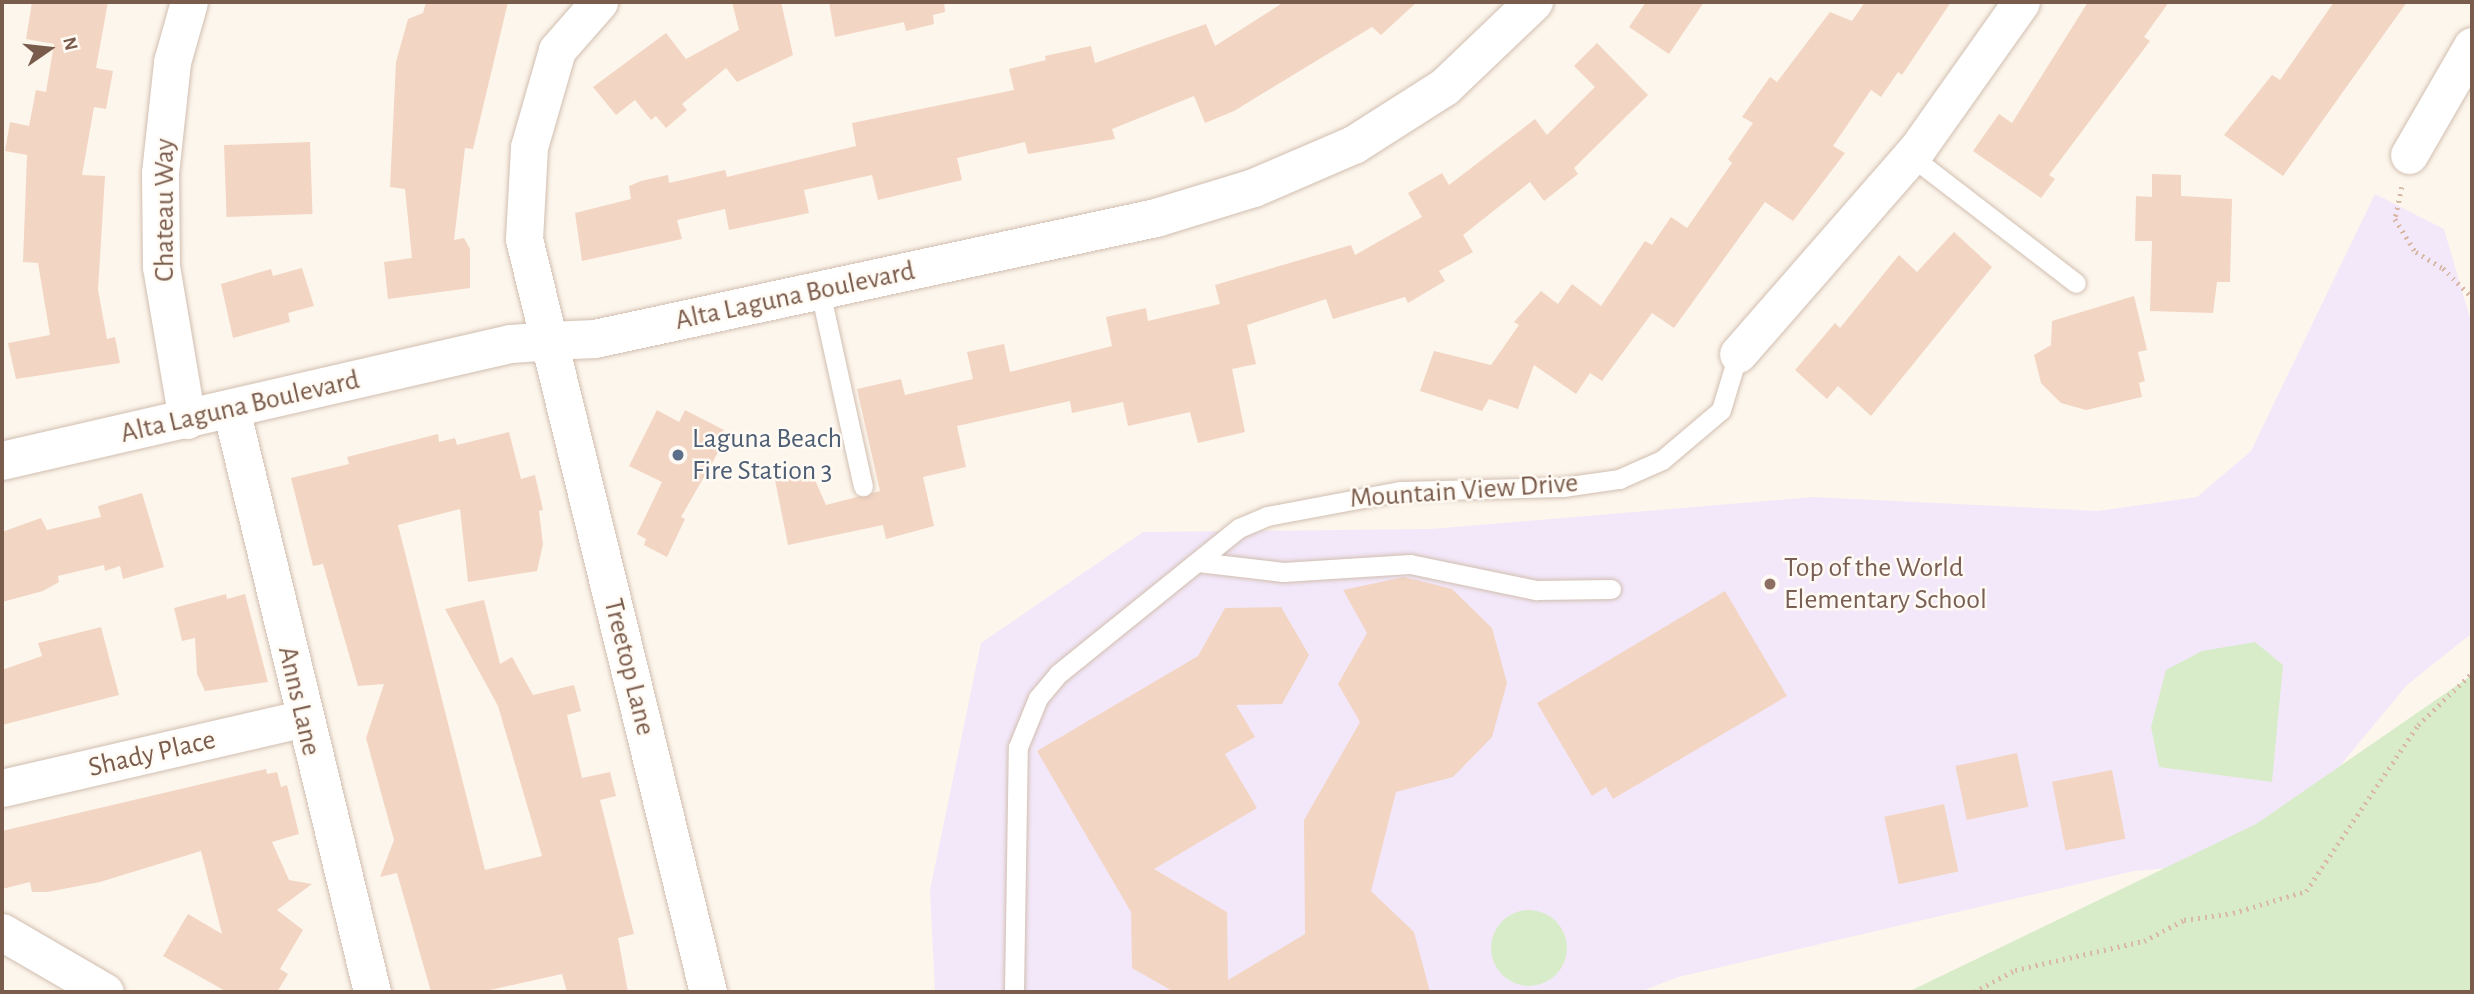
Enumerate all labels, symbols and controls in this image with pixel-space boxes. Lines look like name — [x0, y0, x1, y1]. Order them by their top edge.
north arrow — [14, 14, 84, 84]
text: N — [59, 35, 81, 53]
street label: Chateau Way — [148, 138, 182, 282]
street label: Alta Laguna Boulevard — [672, 254, 918, 338]
street label: Alta Laguna Boulevard — [117, 363, 363, 451]
place label: Laguna Beach Fire Station 3 — [692, 422, 842, 488]
marker: Laguna Beach Fire Station 3 — [670, 447, 686, 463]
street label: Mountain View Drive — [1349, 466, 1579, 516]
place label: Top of the World Elementary School — [1784, 551, 1987, 617]
marker: Top of the World Elementary School — [1762, 576, 1778, 592]
street label: Treetop Lane — [596, 595, 662, 739]
street label: Anns Lane — [270, 643, 328, 759]
street label: Shady Place — [85, 723, 219, 785]

